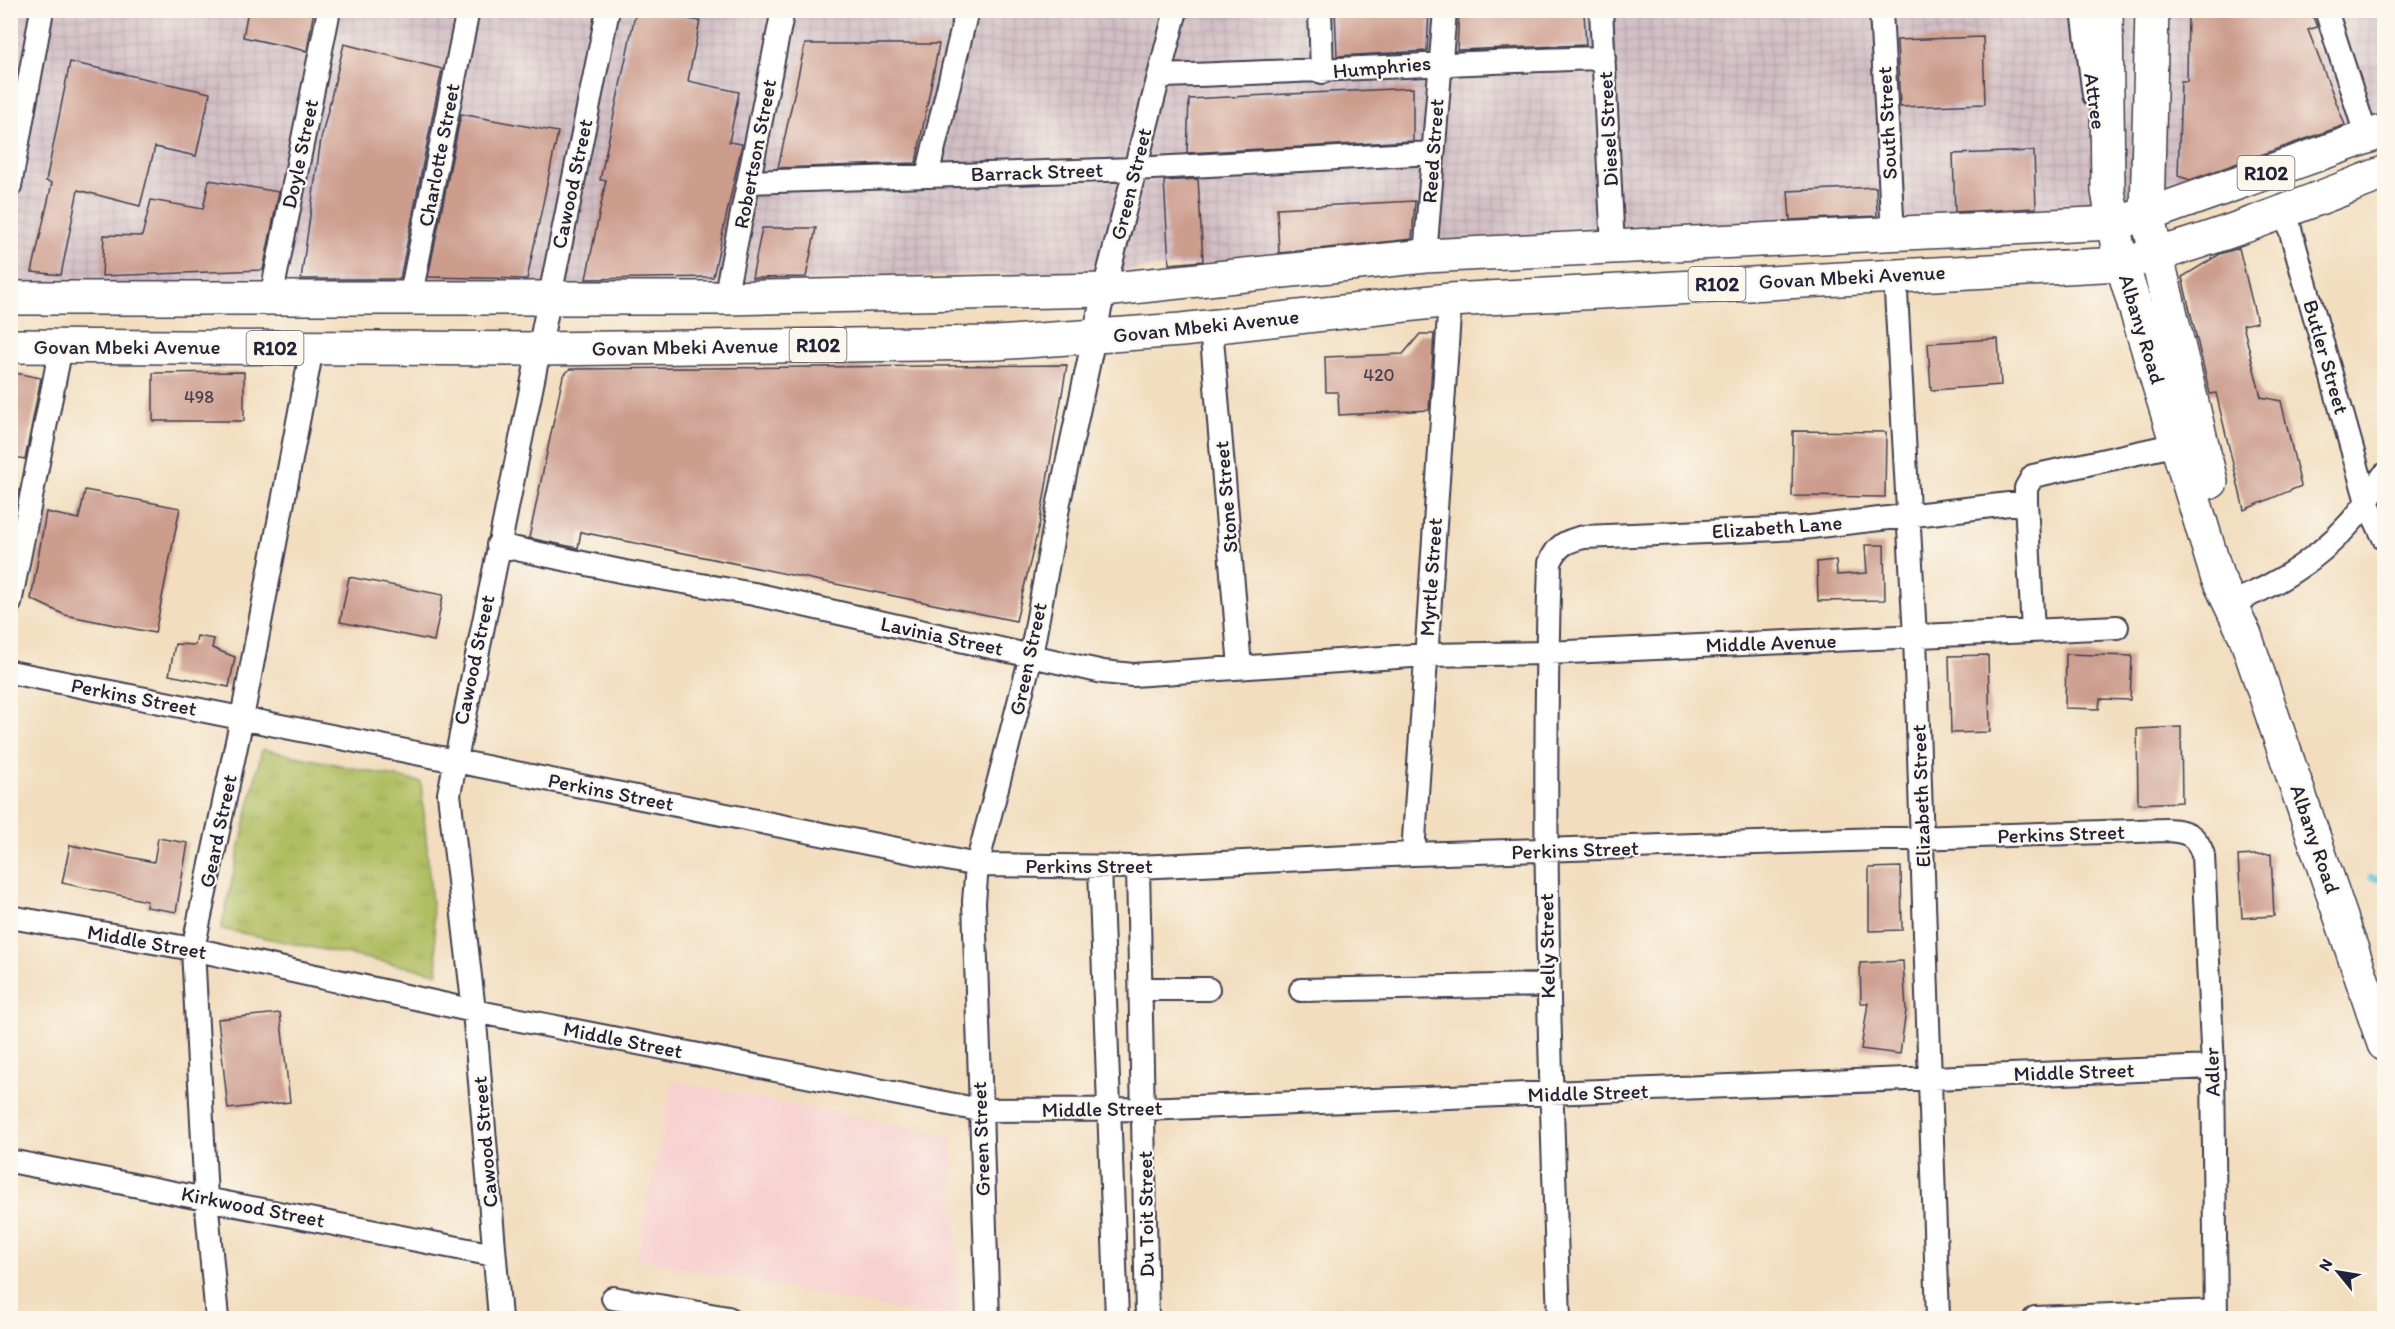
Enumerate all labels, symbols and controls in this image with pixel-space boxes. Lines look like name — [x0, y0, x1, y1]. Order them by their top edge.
street label: Humphries — [1332, 50, 1432, 83]
street label: South Street — [1871, 66, 1902, 180]
street label: Diesel Street — [1592, 71, 1623, 187]
street label: Attree — [2079, 71, 2112, 131]
street label: Robertson Street — [728, 77, 781, 231]
street label: Charlotte Street — [412, 81, 465, 229]
street label: Doyle Street — [276, 97, 323, 211]
street label: Reed Street — [1416, 98, 1449, 204]
street label: Cawood Street — [546, 117, 597, 251]
street label: Green Street — [1105, 125, 1157, 243]
road number: R102 — [2238, 156, 2294, 190]
street label: Barrack Street — [970, 157, 1104, 186]
street label: Govan Mbeki Avenue — [1758, 259, 1946, 294]
road number: R102 — [1688, 267, 1746, 301]
street label: Albany Road — [2114, 271, 2171, 387]
street label: Butler Street — [2298, 297, 2355, 417]
street label: Govan Mbeki Avenue — [1112, 303, 1300, 348]
road number: R102 — [790, 328, 846, 362]
road number: R102 — [246, 331, 304, 365]
street label: Govan Mbeki Avenue — [591, 332, 779, 361]
street label: Govan Mbeki Avenue — [34, 334, 220, 359]
house number: 420 — [1363, 364, 1395, 386]
house number: 498 — [184, 386, 214, 408]
street label: Stone Street — [1208, 440, 1243, 554]
street label: Elizabeth Lane — [1711, 509, 1843, 544]
street label: Myrtle Street — [1414, 517, 1447, 637]
street label: Cawood Street — [448, 593, 499, 727]
street label: Green Street — [1003, 600, 1052, 718]
street label: Lavinia Street — [879, 610, 1006, 661]
street label: Middle Avenue — [1705, 628, 1837, 657]
street label: Perkins Street — [69, 672, 199, 721]
street label: Elizabeth Street — [1906, 724, 1935, 868]
street label: Perkins Street — [546, 767, 676, 816]
street label: Geard Street — [193, 772, 242, 890]
street label: Albany Road — [2285, 781, 2346, 896]
street label: Perkins Street — [1997, 819, 2125, 848]
street label: Perkins Street — [1511, 835, 1639, 864]
street label: Perkins Street — [1025, 853, 1153, 878]
street label: Kelly Street — [1533, 893, 1560, 999]
street label: Middle Street — [85, 919, 209, 964]
street label: Middle Street — [561, 1016, 685, 1063]
street label: Adler — [2198, 1046, 2225, 1097]
street label: Middle Street — [2013, 1057, 2135, 1086]
street label: Cawood Street — [466, 1075, 503, 1209]
street label: Middle Street — [1527, 1078, 1649, 1107]
street label: Green Street — [966, 1081, 995, 1197]
street label: Middle Street — [1041, 1095, 1163, 1122]
street label: Du Toit Street — [1132, 1150, 1159, 1277]
street label: Kirkwood Street — [179, 1180, 327, 1233]
north arrow — [2308, 1242, 2368, 1302]
text: N — [2315, 1255, 2336, 1274]

